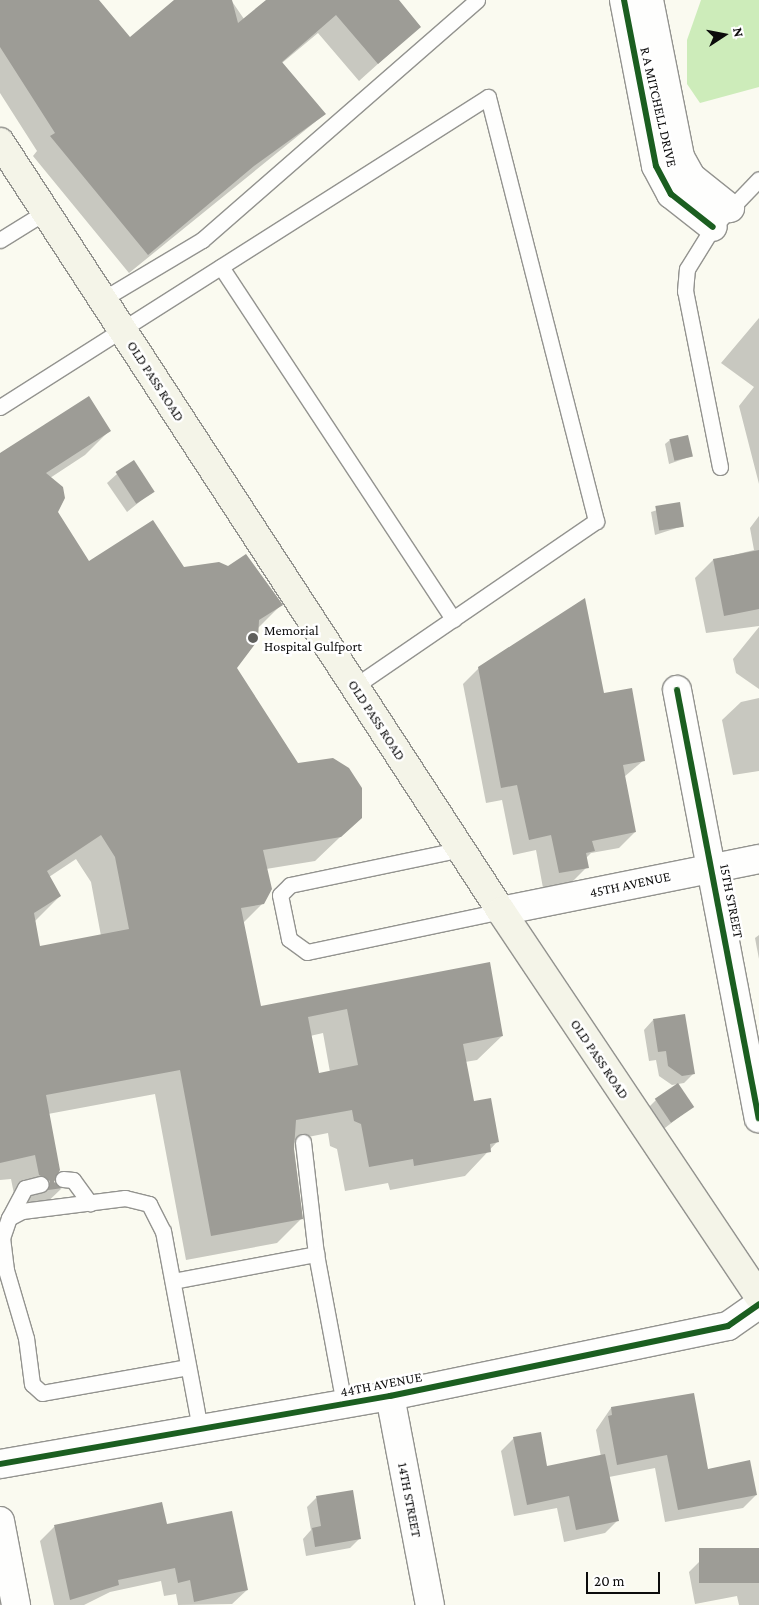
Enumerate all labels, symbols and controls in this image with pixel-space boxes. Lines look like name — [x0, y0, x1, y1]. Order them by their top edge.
north arrow — [699, 10, 749, 60]
text: N — [730, 26, 747, 38]
street label: R A MITCHELL DRIVE — [637, 45, 681, 169]
street label: OLD PASS ROAD — [124, 338, 188, 424]
place label: Memorial Hospital Gulfport — [264, 622, 362, 654]
marker: Memorial Hospital Gulfport — [246, 631, 260, 645]
street label: OLD PASS ROAD — [345, 677, 409, 763]
street label: 15TH STREET — [717, 862, 747, 940]
street label: 45TH AVENUE — [588, 867, 672, 901]
street label: OLD PASS ROAD — [567, 1016, 633, 1102]
street label: 44TH AVENUE — [339, 1368, 423, 1400]
street label: 14TH STREET — [395, 1461, 425, 1539]
scale bar — [589, 1562, 663, 1594]
text: 20 m — [594, 1573, 625, 1589]

